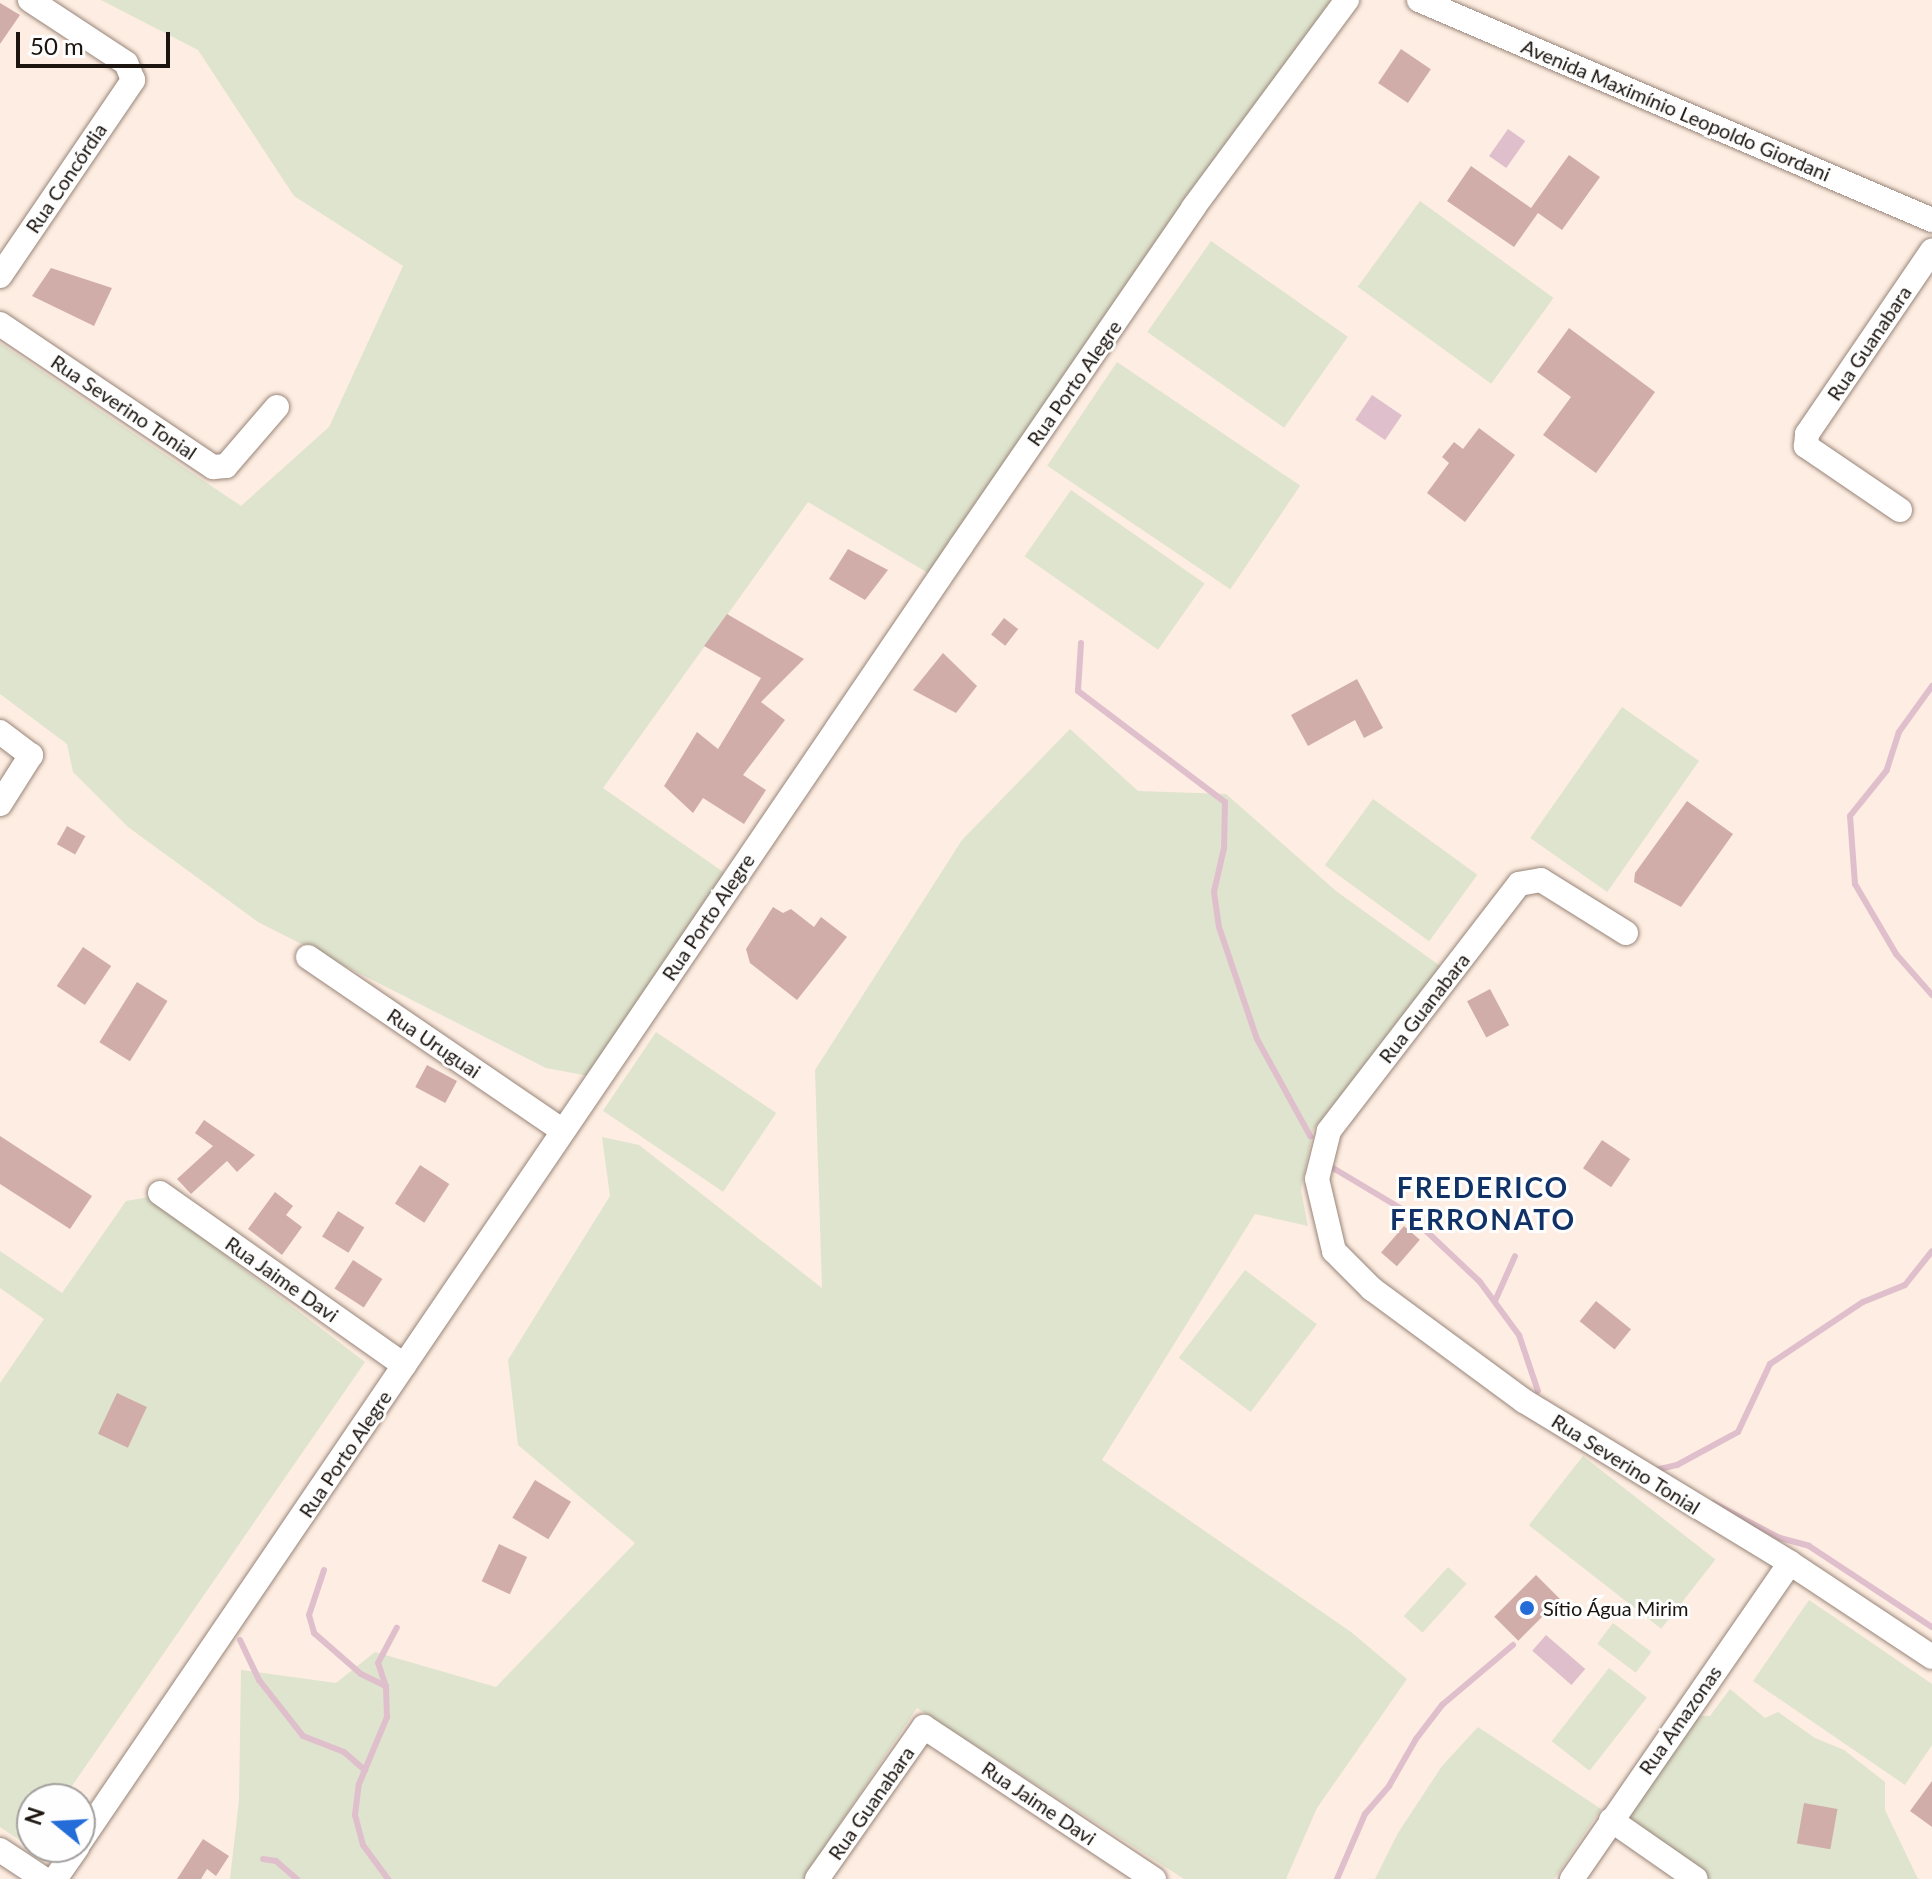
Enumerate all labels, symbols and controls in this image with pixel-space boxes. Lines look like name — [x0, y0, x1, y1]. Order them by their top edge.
scale bar — [20, 16, 174, 66]
text: 50 m — [30, 31, 84, 60]
street label: Avenida Maximínio Leopoldo Giordani — [1518, 34, 1834, 186]
street label: Rua Concórdia — [20, 118, 112, 238]
street label: Rua Guanabara — [1822, 281, 1916, 405]
street label: Rua Porto Alegre — [1022, 315, 1126, 451]
street label: Rua Severino Tonial — [46, 349, 202, 465]
street label: Rua Porto Alegre — [656, 849, 760, 985]
street label: Rua Guanabara — [1374, 948, 1474, 1068]
street label: Rua Uruguai — [383, 1003, 485, 1083]
district label: FREDERICO FERRONATO — [1390, 1170, 1576, 1236]
street label: Rua Jaime Davi — [221, 1231, 343, 1327]
street label: Rua Porto Alegre — [293, 1386, 397, 1522]
street label: Rua Severino Tonial — [1547, 1408, 1705, 1520]
place label: Sítio Água Mirim — [1543, 1596, 1689, 1620]
marker: Sítio Água Mirim — [1518, 1599, 1536, 1617]
street label: Rua Amazonas — [1633, 1661, 1727, 1779]
street label: Rua Guanabara — [823, 1742, 919, 1864]
street label: Rua Jaime Davi — [977, 1756, 1101, 1850]
north arrow — [16, 1783, 96, 1863]
text: N — [19, 1804, 50, 1828]

